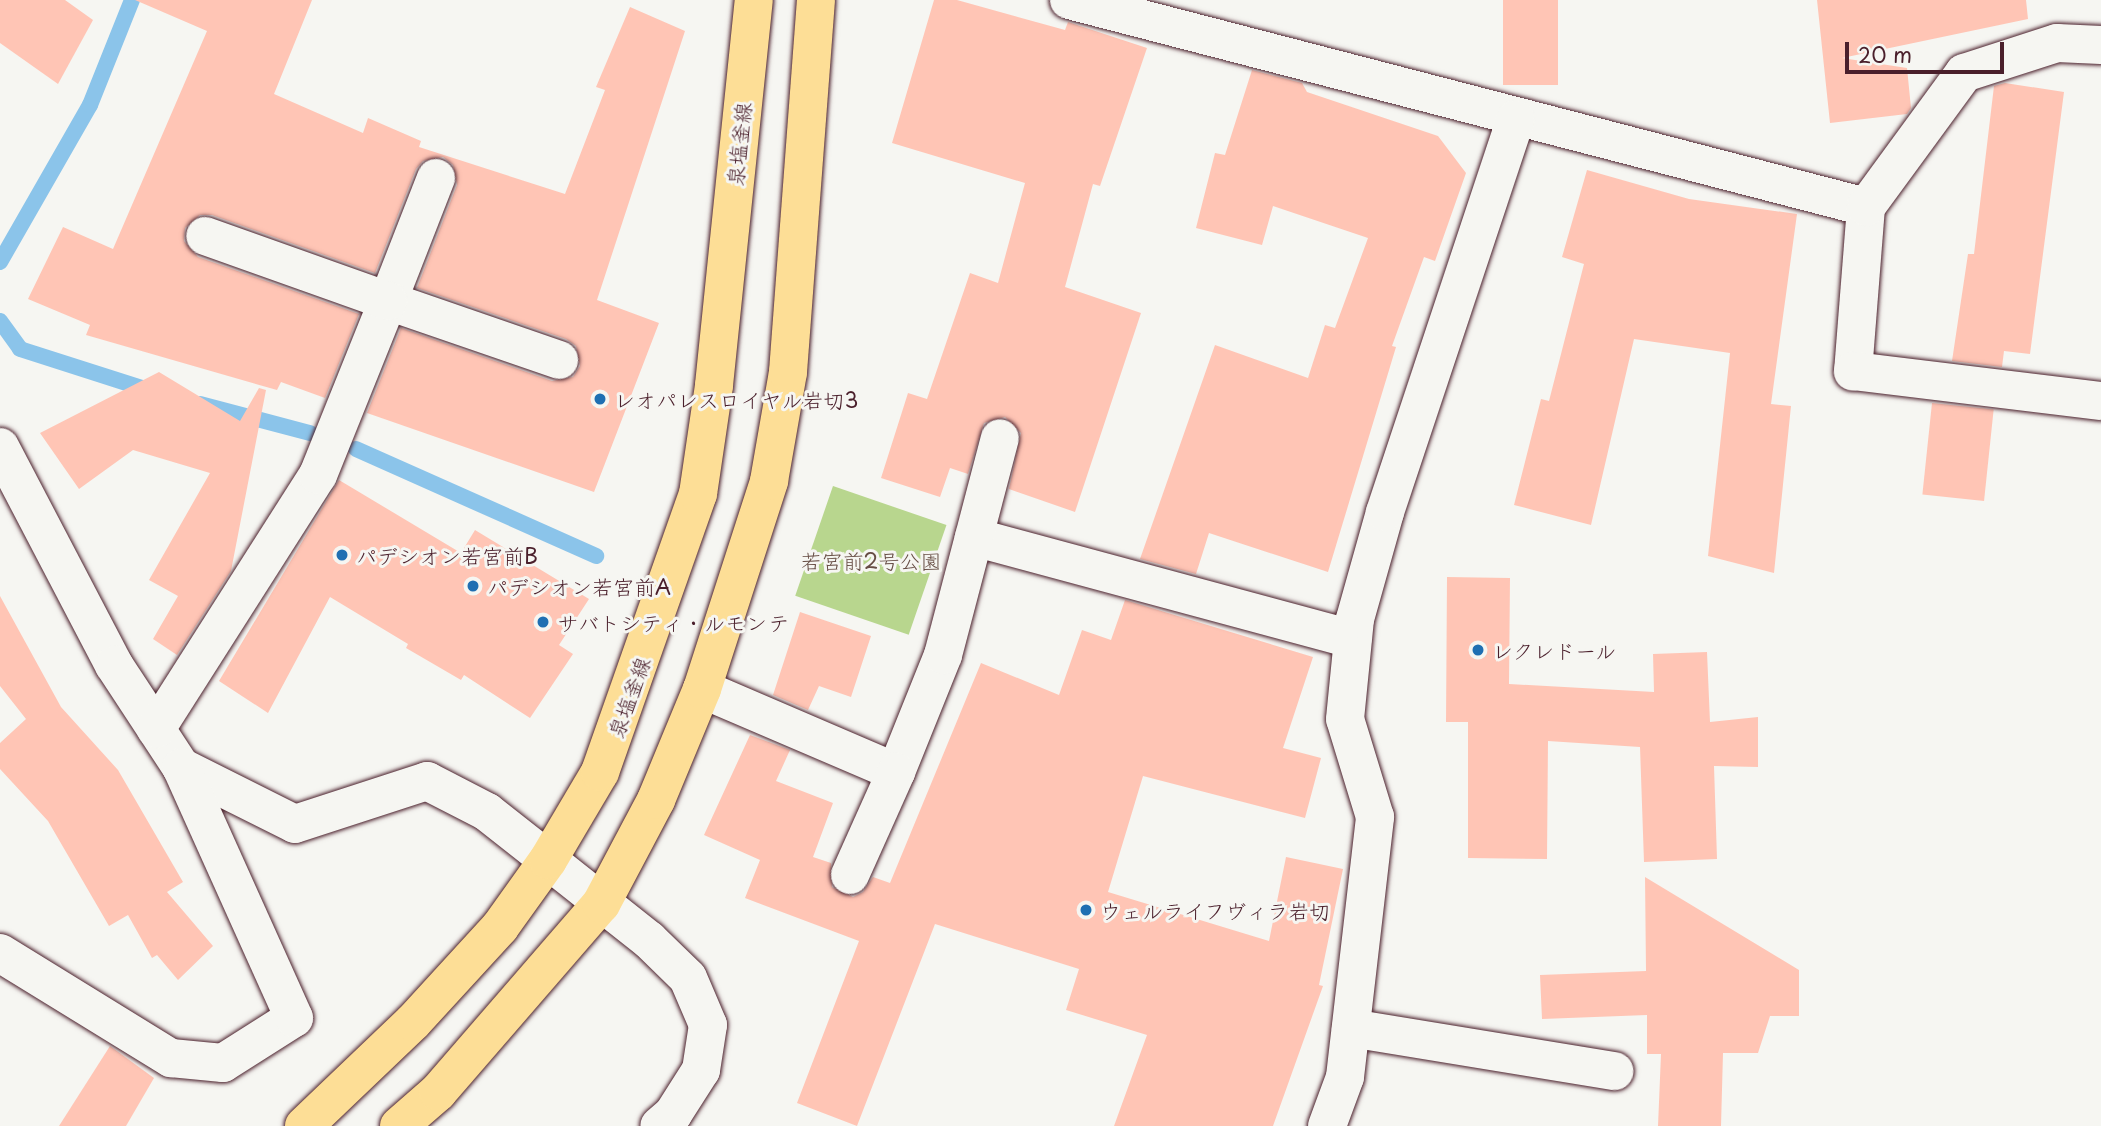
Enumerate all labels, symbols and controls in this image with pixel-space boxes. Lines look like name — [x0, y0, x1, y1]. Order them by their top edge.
scale bar — [1849, 28, 2008, 72]
text: 20 m — [1858, 38, 1912, 70]
street label: 泉塩釜線 — [721, 101, 755, 187]
place label: レオパレスロイヤル岩切3 — [614, 386, 859, 412]
marker: レオパレスロイヤル岩切3 — [592, 391, 608, 407]
place label: パデシオン若宮前B — [356, 542, 538, 568]
marker: パデシオン若宮前B — [334, 547, 350, 563]
park label: 若宮前2号公園 — [801, 547, 941, 573]
place label: パデシオン若宮前A — [487, 573, 671, 599]
marker: パデシオン若宮前A — [465, 578, 481, 594]
place label: サバトシティ・ルモンテ — [557, 609, 788, 635]
marker: サバトシティ・ルモンテ — [535, 614, 551, 630]
place label: レクレドール — [1492, 637, 1618, 663]
marker: レクレドール — [1470, 642, 1486, 658]
street label: 泉塩釜線 — [602, 653, 654, 741]
place label: ウェルライフヴィラ岩切 — [1100, 897, 1331, 923]
marker: ウェルライフヴィラ岩切 — [1078, 902, 1094, 918]

